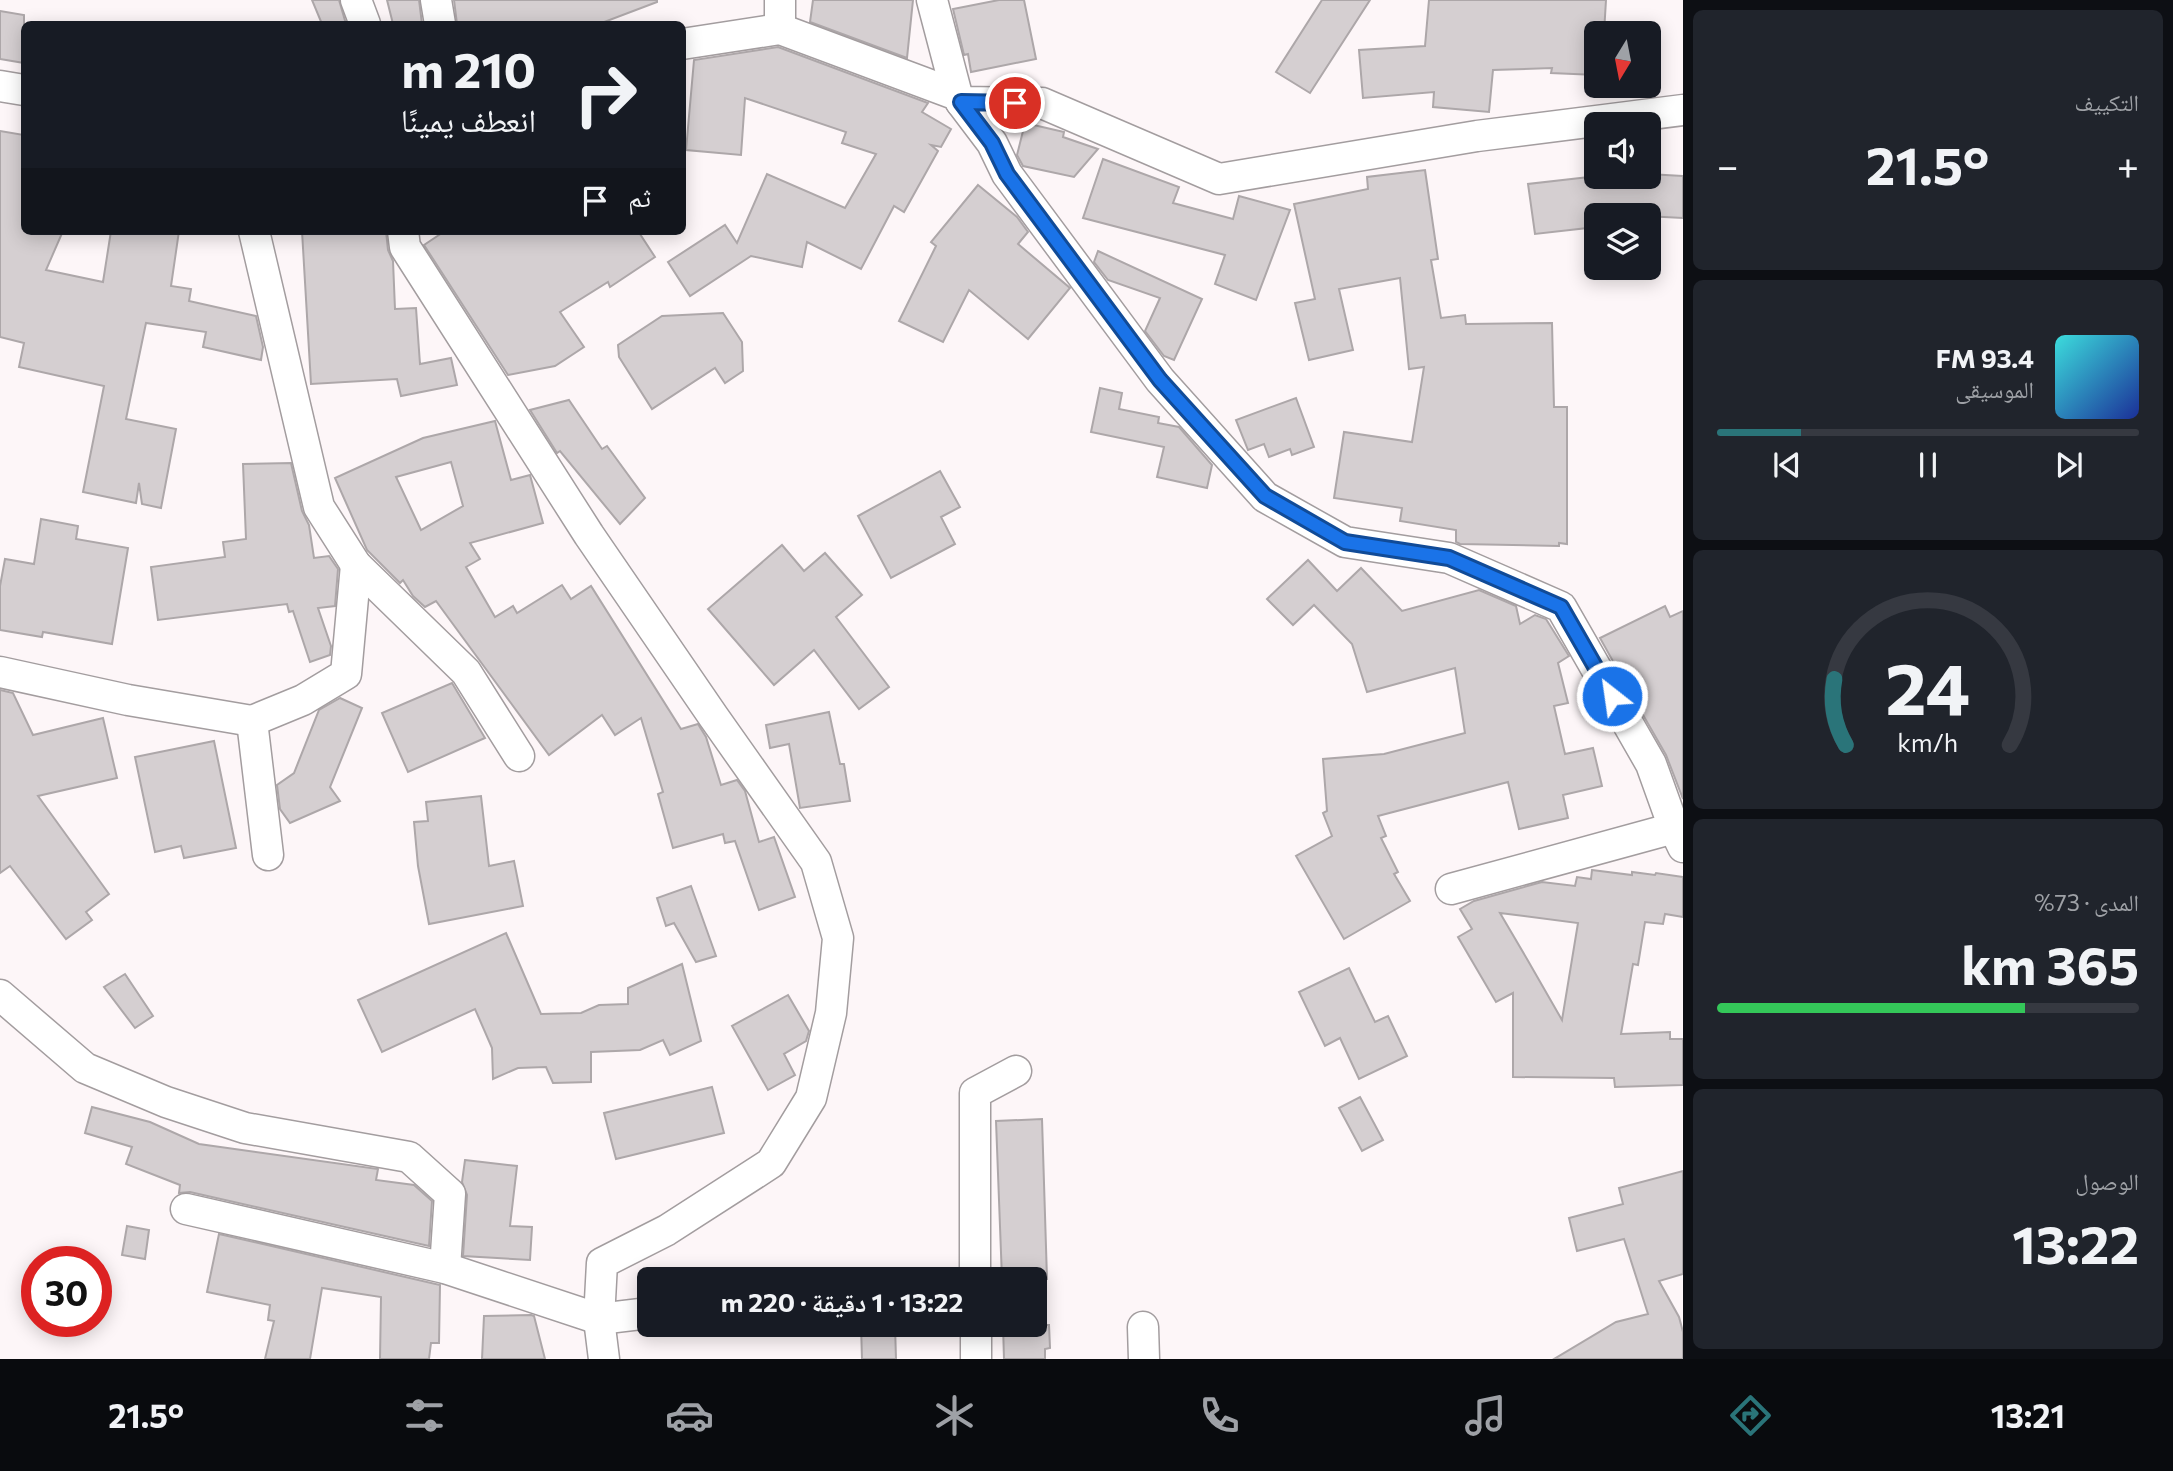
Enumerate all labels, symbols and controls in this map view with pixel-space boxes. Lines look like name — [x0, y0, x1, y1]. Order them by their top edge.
north arrow — [1584, 21, 1661, 98]
map controls — [1584, 21, 1661, 280]
text: 210 m — [401, 38, 536, 98]
icon: right — [560, 49, 651, 140]
pin — [985, 73, 1045, 133]
icon: arrive — [996, 84, 1034, 122]
text: التكييف — [2074, 88, 2139, 116]
text: انعطف يمينًا — [401, 99, 536, 139]
button: sound — [1584, 112, 1661, 189]
text: 21.5° — [1866, 132, 1989, 196]
text: − — [1717, 141, 1739, 188]
text: + — [2117, 141, 2139, 188]
text: ثم — [628, 181, 651, 212]
icon: arrive — [576, 182, 614, 220]
button: layers — [1584, 203, 1661, 280]
text: 93.4 FM — [1936, 342, 2034, 373]
text: الموسيقى — [1955, 375, 2034, 403]
icon: previous — [1768, 446, 1806, 484]
icon: pause — [1909, 446, 1947, 484]
icon: next — [2050, 446, 2088, 484]
text: 24 — [1885, 642, 1971, 731]
position arrow — [1575, 659, 1649, 733]
text: km/h — [1898, 727, 1958, 757]
text: المدى · 73% — [2034, 888, 2139, 916]
text: 365 km — [1961, 932, 2139, 996]
text: الوصول — [2075, 1167, 2139, 1195]
text: 13:22 — [2012, 1211, 2139, 1275]
speed limit sign: 30 — [21, 1246, 112, 1337]
text: 13:22 · 1 دقيقة · 220 m — [721, 1286, 963, 1317]
icon: filters — [400, 1391, 449, 1440]
icon: car — [665, 1391, 714, 1440]
icon: climate — [930, 1391, 979, 1440]
icon: phone — [1195, 1391, 1244, 1440]
icon: music — [1461, 1391, 1510, 1440]
icon: directions — [1726, 1391, 1775, 1440]
text: 21.5° — [108, 1395, 184, 1435]
text: 13:21 — [1991, 1395, 2065, 1435]

